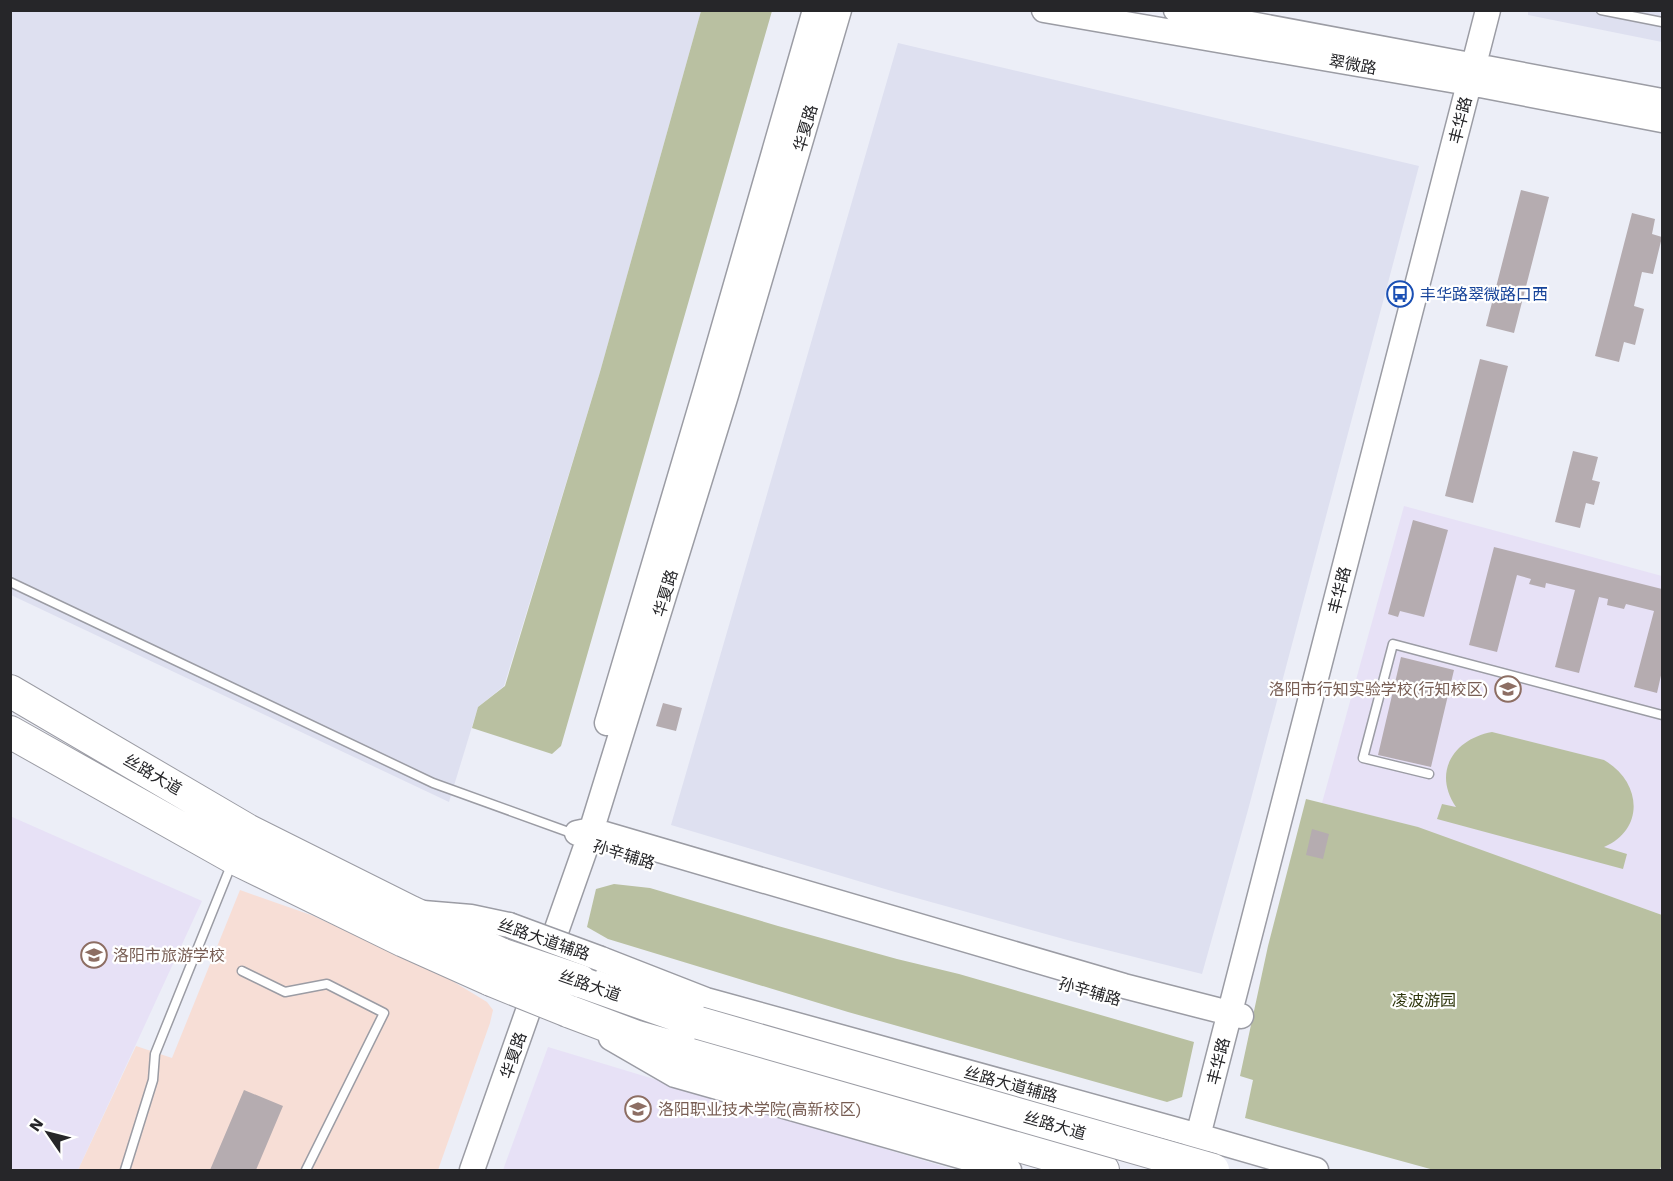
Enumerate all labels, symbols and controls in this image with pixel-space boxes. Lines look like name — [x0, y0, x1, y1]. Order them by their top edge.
street label: 翠微路 — [1328, 51, 1378, 78]
street label: 丰华路 — [1445, 95, 1476, 146]
street label: 华夏路 — [790, 102, 821, 154]
bus stop icon: 丰华路翠微路口西 — [1385, 279, 1415, 309]
place label: 丰华路翠微路口西 — [1420, 285, 1548, 304]
street label: 丰华路 — [1324, 565, 1355, 616]
street label: 华夏路 — [649, 567, 682, 619]
school or university icon: 洛阳市行知实验学校(行知校区) — [1493, 674, 1523, 704]
place label: 洛阳市行知实验学校(行知校区) — [1269, 680, 1488, 699]
street label: 丝路大道 — [120, 750, 185, 799]
street label: 孙辛辅路 — [590, 836, 657, 873]
street label: 丝路大道辅路 — [495, 915, 592, 964]
school or university icon: 洛阳市旅游学校 — [79, 940, 109, 970]
place label: 洛阳市旅游学校 — [113, 946, 225, 965]
street label: 丝路大道 — [556, 966, 623, 1005]
street label: 孙辛辅路 — [1056, 974, 1123, 1009]
park label: 凌波游园 — [1392, 991, 1456, 1010]
street label: 华夏路 — [497, 1029, 530, 1081]
street label: 丰华路 — [1203, 1036, 1234, 1087]
street label: 丝路大道辅路 — [962, 1063, 1060, 1106]
school or university icon: 洛阳职业技术学院(高新校区) — [623, 1094, 653, 1124]
place label: 洛阳职业技术学院(高新校区) — [658, 1100, 861, 1119]
north arrow — [18, 1103, 78, 1163]
street label: 丝路大道 — [1021, 1108, 1088, 1143]
text: N — [25, 1114, 47, 1135]

